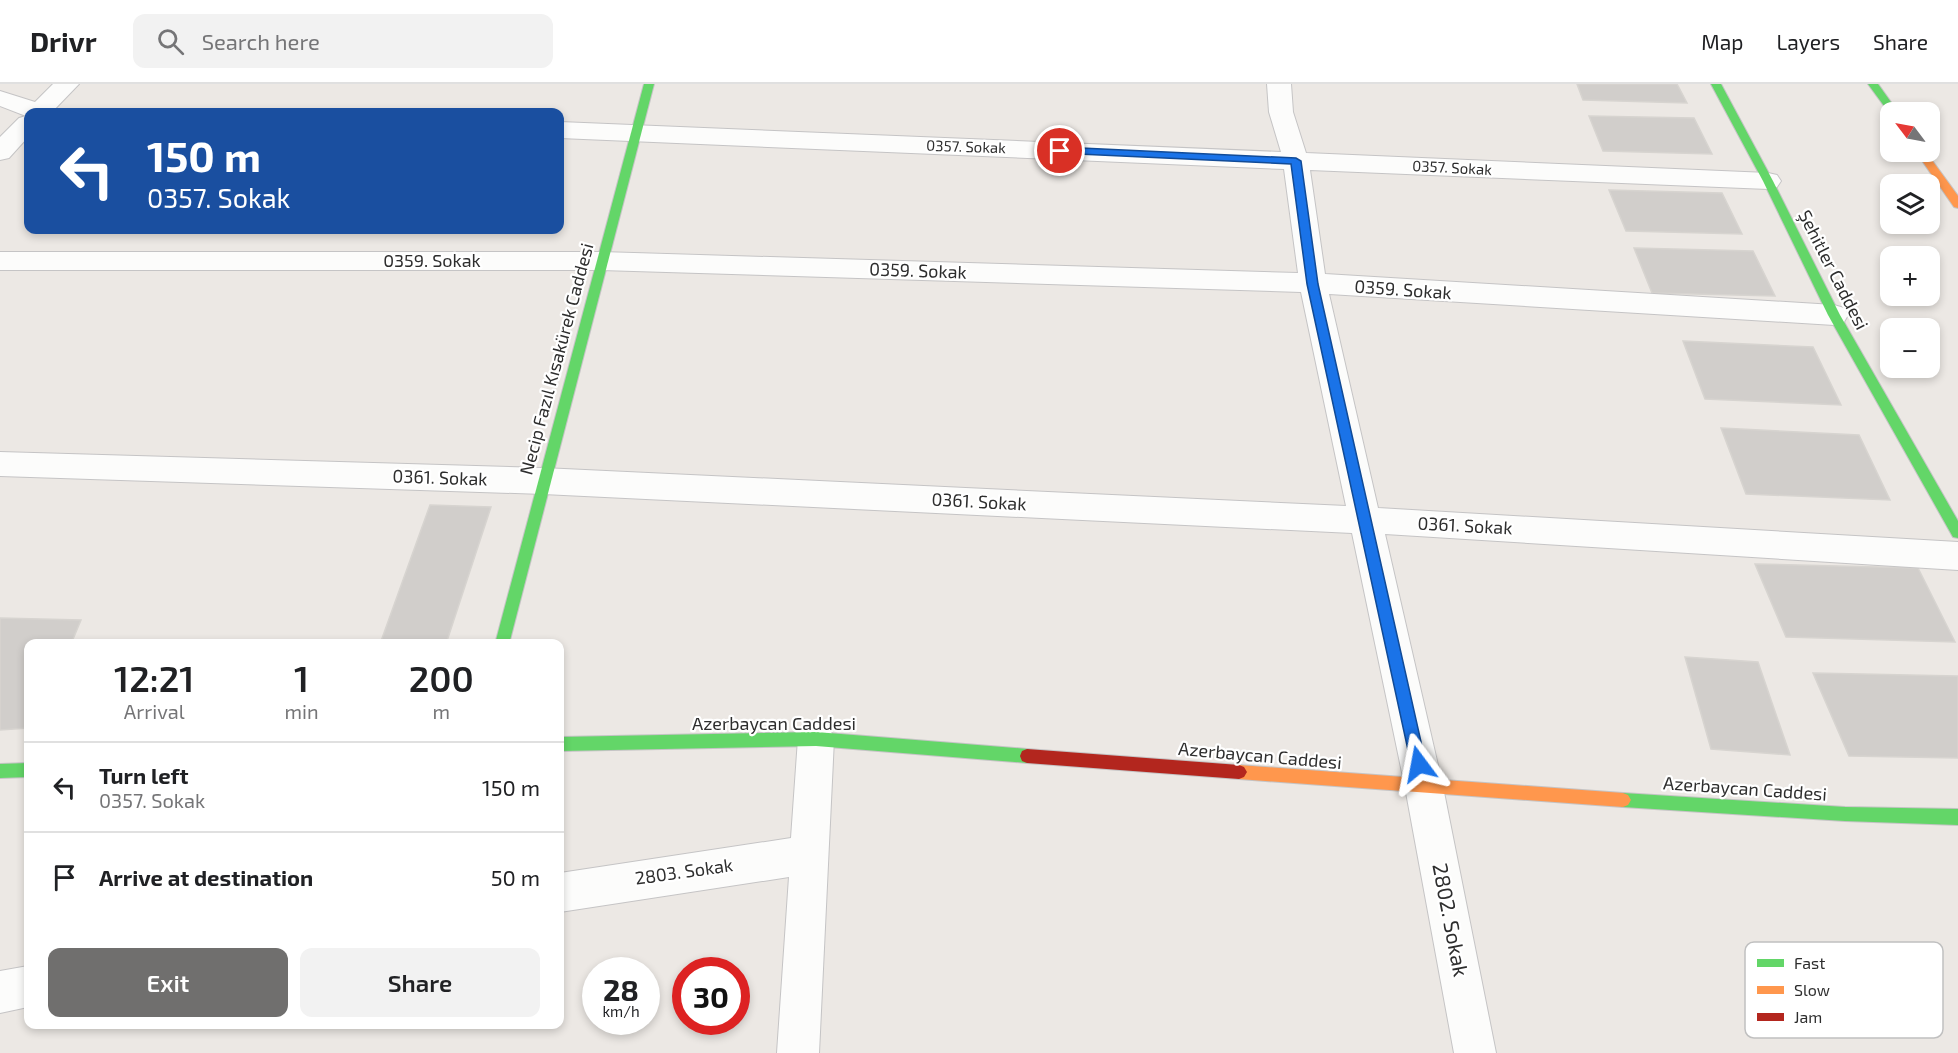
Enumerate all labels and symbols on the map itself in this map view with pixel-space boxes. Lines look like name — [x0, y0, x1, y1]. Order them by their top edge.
north arrow — [1880, 102, 1940, 162]
pin — [1034, 125, 1085, 176]
street label: 0357. Sokak — [926, 136, 1007, 156]
street label: 0357. Sokak — [1412, 156, 1493, 178]
street label: Şehitler Caddesi — [1793, 206, 1874, 334]
street label: Necip Fazıl Kısakürek Caddesi — [514, 240, 598, 477]
street label: 0359. Sokak — [383, 249, 481, 271]
street label: 0359. Sokak — [869, 257, 967, 283]
street label: 0359. Sokak — [1354, 275, 1452, 303]
street label: 0361. Sokak — [392, 464, 488, 490]
street label: 0361. Sokak — [931, 488, 1027, 514]
street label: 0361. Sokak — [1417, 512, 1513, 538]
street label: Azerbaycan Caddesi — [692, 712, 856, 734]
position arrow — [1387, 732, 1451, 796]
street label: Azerbaycan Caddesi — [1177, 737, 1343, 773]
street label: Azerbaycan Caddesi — [1663, 771, 1828, 805]
street label: 2803. Sokak — [634, 853, 734, 889]
street label: 2802. Sokak — [1428, 861, 1475, 979]
legend — [1745, 942, 1943, 1038]
text: Fast — [1794, 953, 1825, 972]
speed limit sign: 30 — [672, 957, 750, 1035]
text: Slow — [1794, 980, 1830, 999]
text: Jam — [1794, 1007, 1822, 1026]

